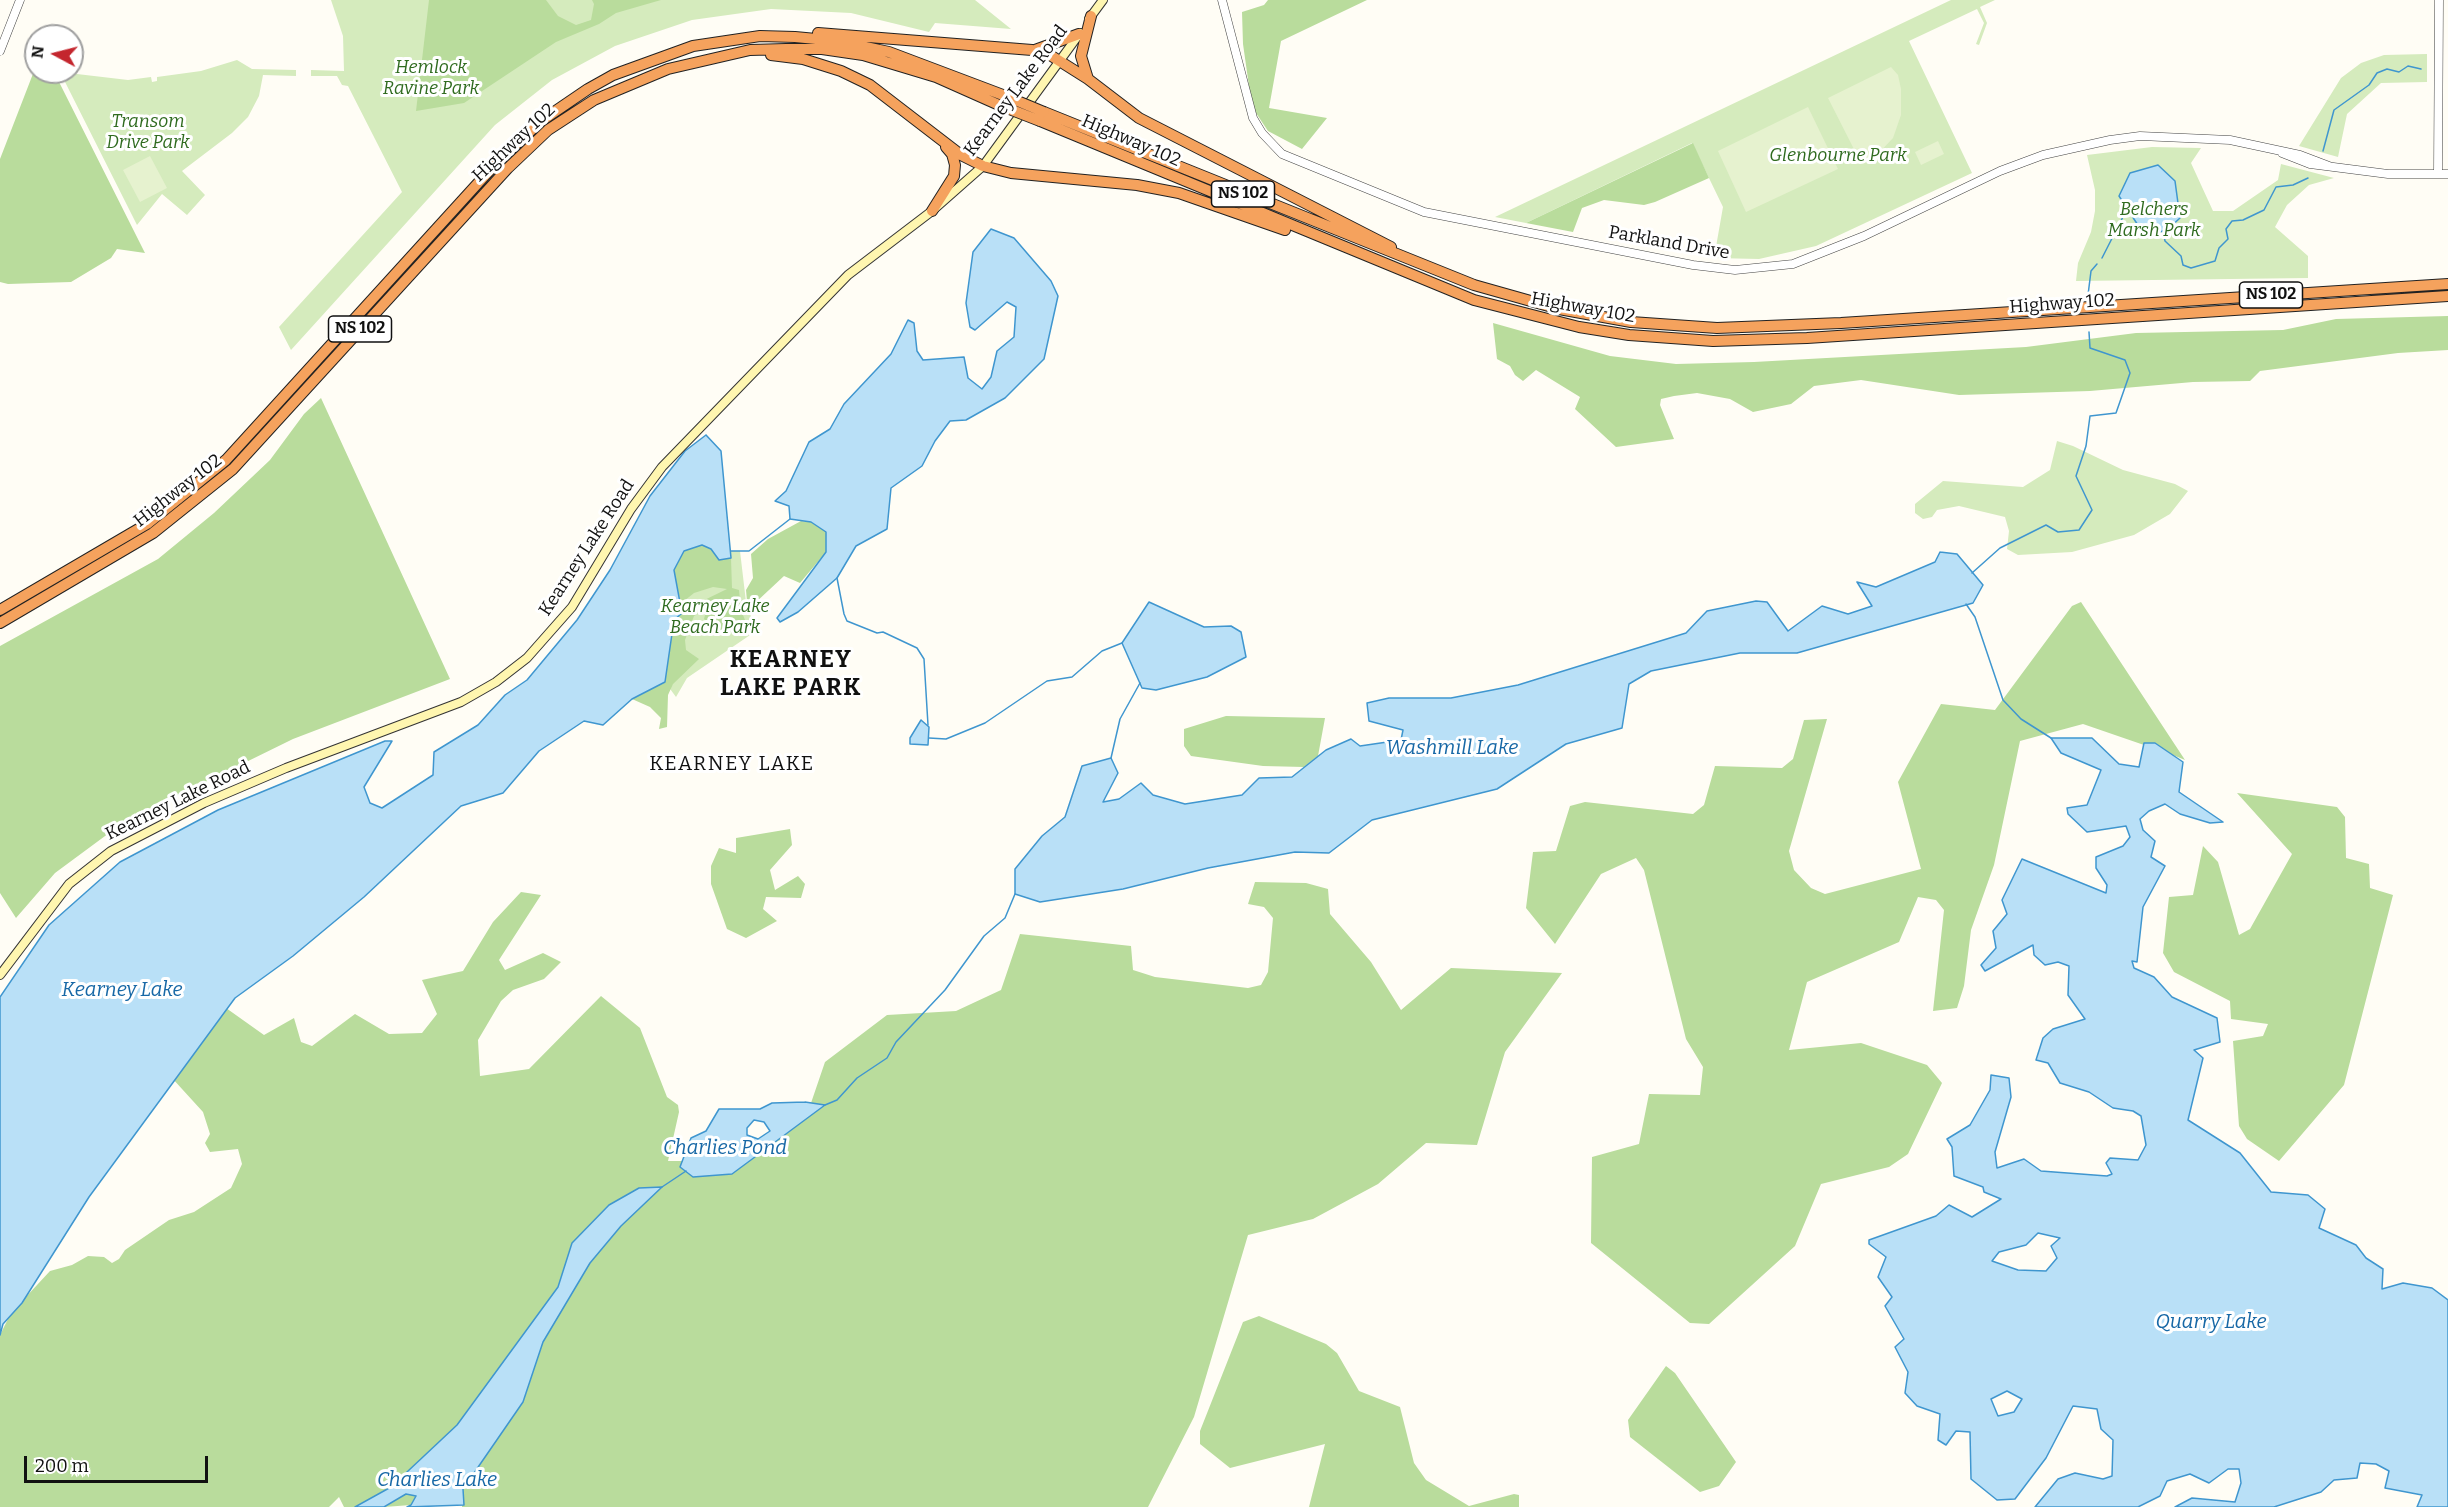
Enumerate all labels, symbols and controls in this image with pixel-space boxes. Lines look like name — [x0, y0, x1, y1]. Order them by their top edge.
street label: Kearney Lake Road — [960, 21, 1072, 161]
north arrow — [24, 24, 84, 84]
text: N — [27, 45, 48, 59]
park label: Hemlock Ravine Park — [383, 57, 479, 100]
street label: Highway 102 — [468, 99, 560, 187]
street label: Highway 102 — [1078, 110, 1184, 172]
park label: Transom Drive Park — [106, 111, 190, 154]
park label: Glenbourne Park — [1769, 145, 1907, 167]
road number: NS 102 — [1212, 181, 1274, 207]
park label: Belchers Marsh Park — [2107, 199, 2201, 242]
street label: Parkland Drive — [1607, 222, 1731, 264]
road number: NS 102 — [2240, 282, 2302, 308]
street label: Highway 102 — [1529, 288, 1637, 328]
street label: Highway 102 — [2009, 290, 2115, 318]
road number: NS 102 — [328, 316, 392, 342]
street label: Highway 102 — [130, 450, 226, 532]
street label: Kearney Lake Road — [535, 476, 639, 620]
park label: Kearney Lake Beach Park — [660, 596, 770, 638]
district label: KEARNEY LAKE PARK — [720, 646, 862, 702]
water label: Washmill Lake — [1386, 736, 1518, 760]
district label: KEARNEY LAKE — [649, 752, 815, 776]
street label: Kearney Lake Road — [102, 757, 254, 845]
water label: Kearney Lake — [61, 978, 183, 1002]
water label: Charlies Pond — [663, 1136, 787, 1160]
water label: Quarry Lake — [2155, 1310, 2267, 1334]
scale bar — [27, 1444, 212, 1482]
text: 200 m — [35, 1455, 89, 1477]
water label: Charlies Lake — [377, 1468, 497, 1492]

